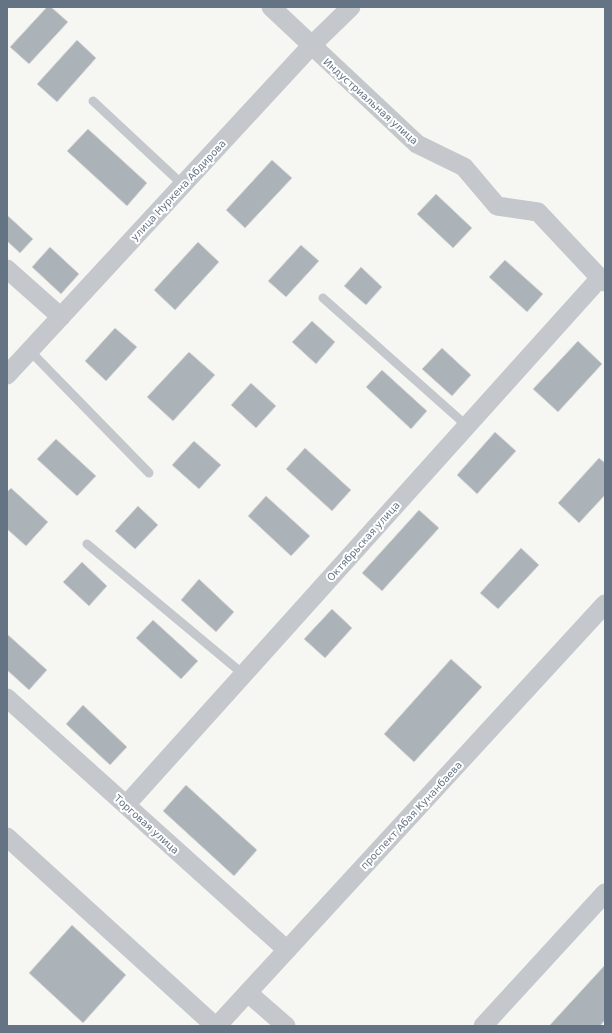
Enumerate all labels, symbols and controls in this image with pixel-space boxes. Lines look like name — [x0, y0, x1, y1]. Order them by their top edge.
street label: Индустриальная улица — [321, 56, 420, 147]
street label: улица Нуркена Абдирова — [129, 138, 228, 243]
street label: Октябрьская улица — [325, 499, 402, 583]
street label: проспект Абая Кунанбаева — [358, 759, 464, 871]
street label: Торговая улица — [111, 792, 181, 856]

